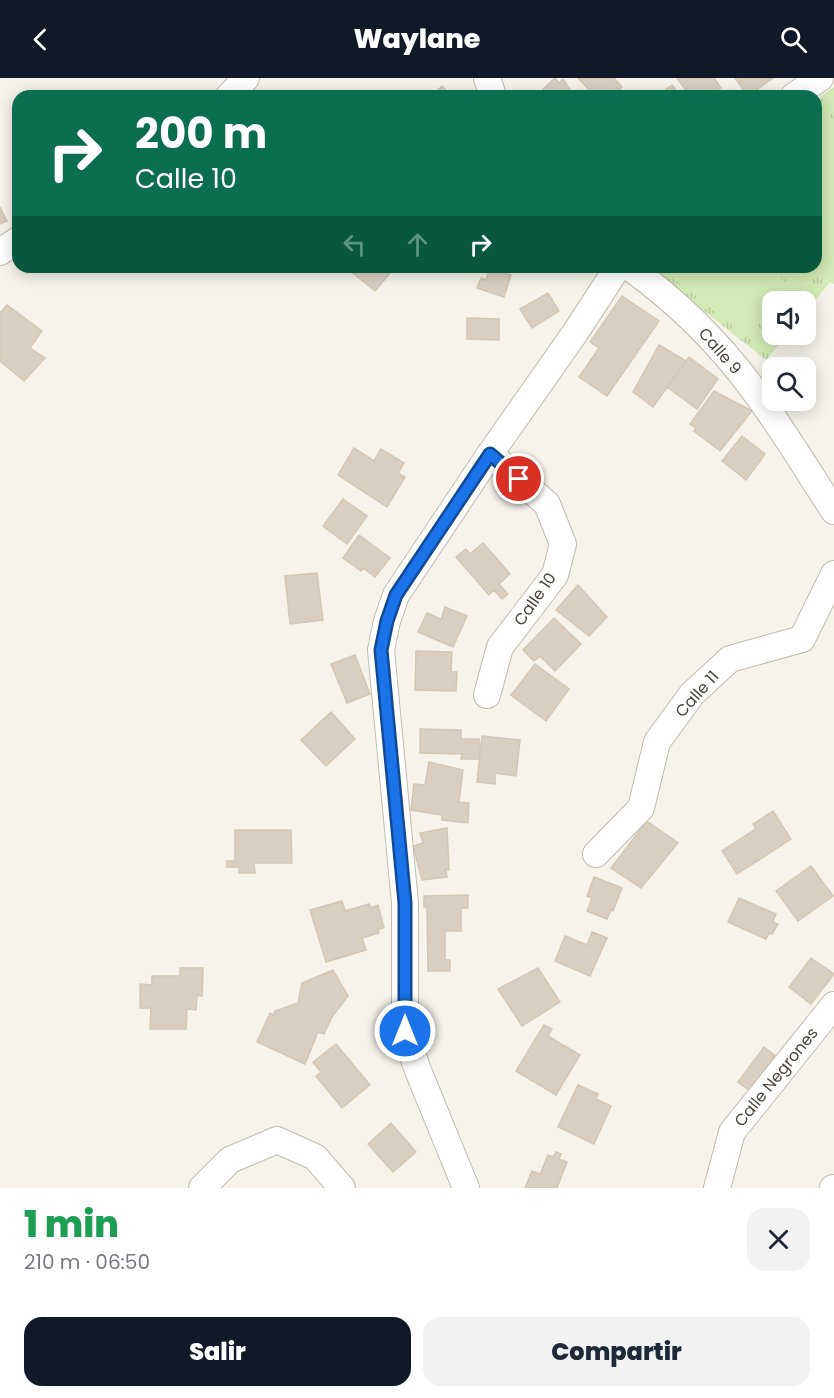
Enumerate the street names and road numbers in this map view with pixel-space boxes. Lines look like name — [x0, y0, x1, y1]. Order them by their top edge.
street label: Calle 9 — [693, 323, 747, 379]
street label: Calle 10 — [508, 568, 562, 630]
street label: Calle 11 — [670, 666, 724, 722]
street label: Calle Negrones — [729, 1022, 823, 1132]

